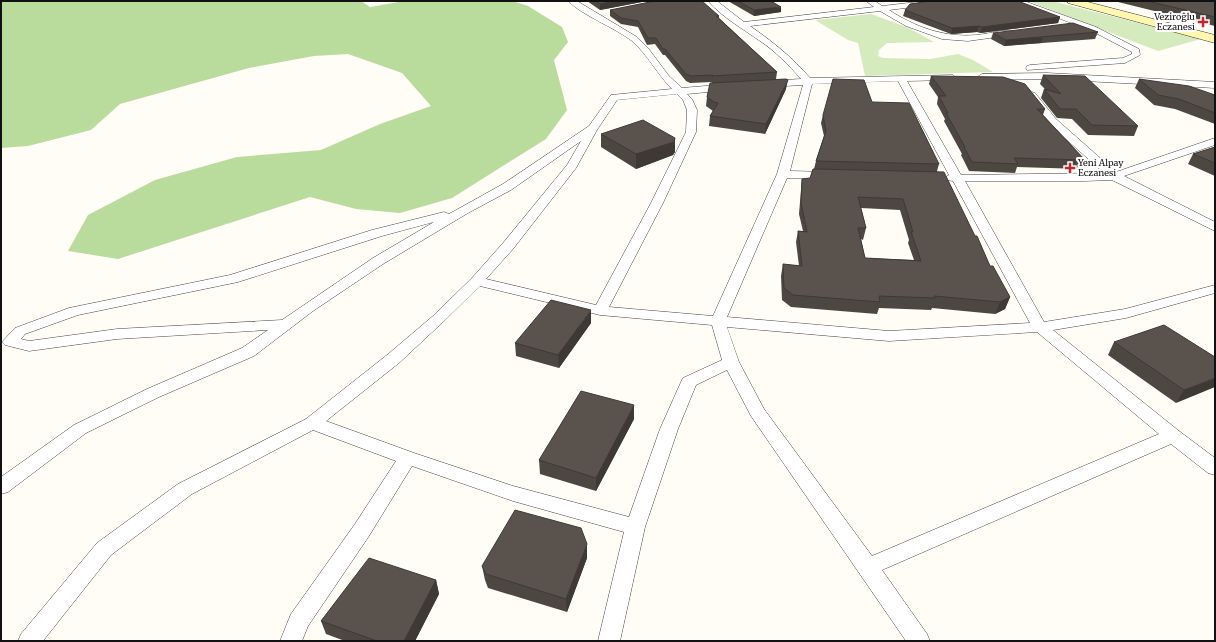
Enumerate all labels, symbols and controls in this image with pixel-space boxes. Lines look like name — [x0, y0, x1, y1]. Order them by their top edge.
place label: Veziroğlu Eczanesi — [1153, 11, 1195, 32]
marker: Veziroğlu Eczanesi — [1198, 17, 1208, 27]
place label: Yeni Alpay Eczanesi — [1077, 157, 1124, 178]
marker: Yeni Alpay Eczanesi — [1065, 163, 1075, 173]

